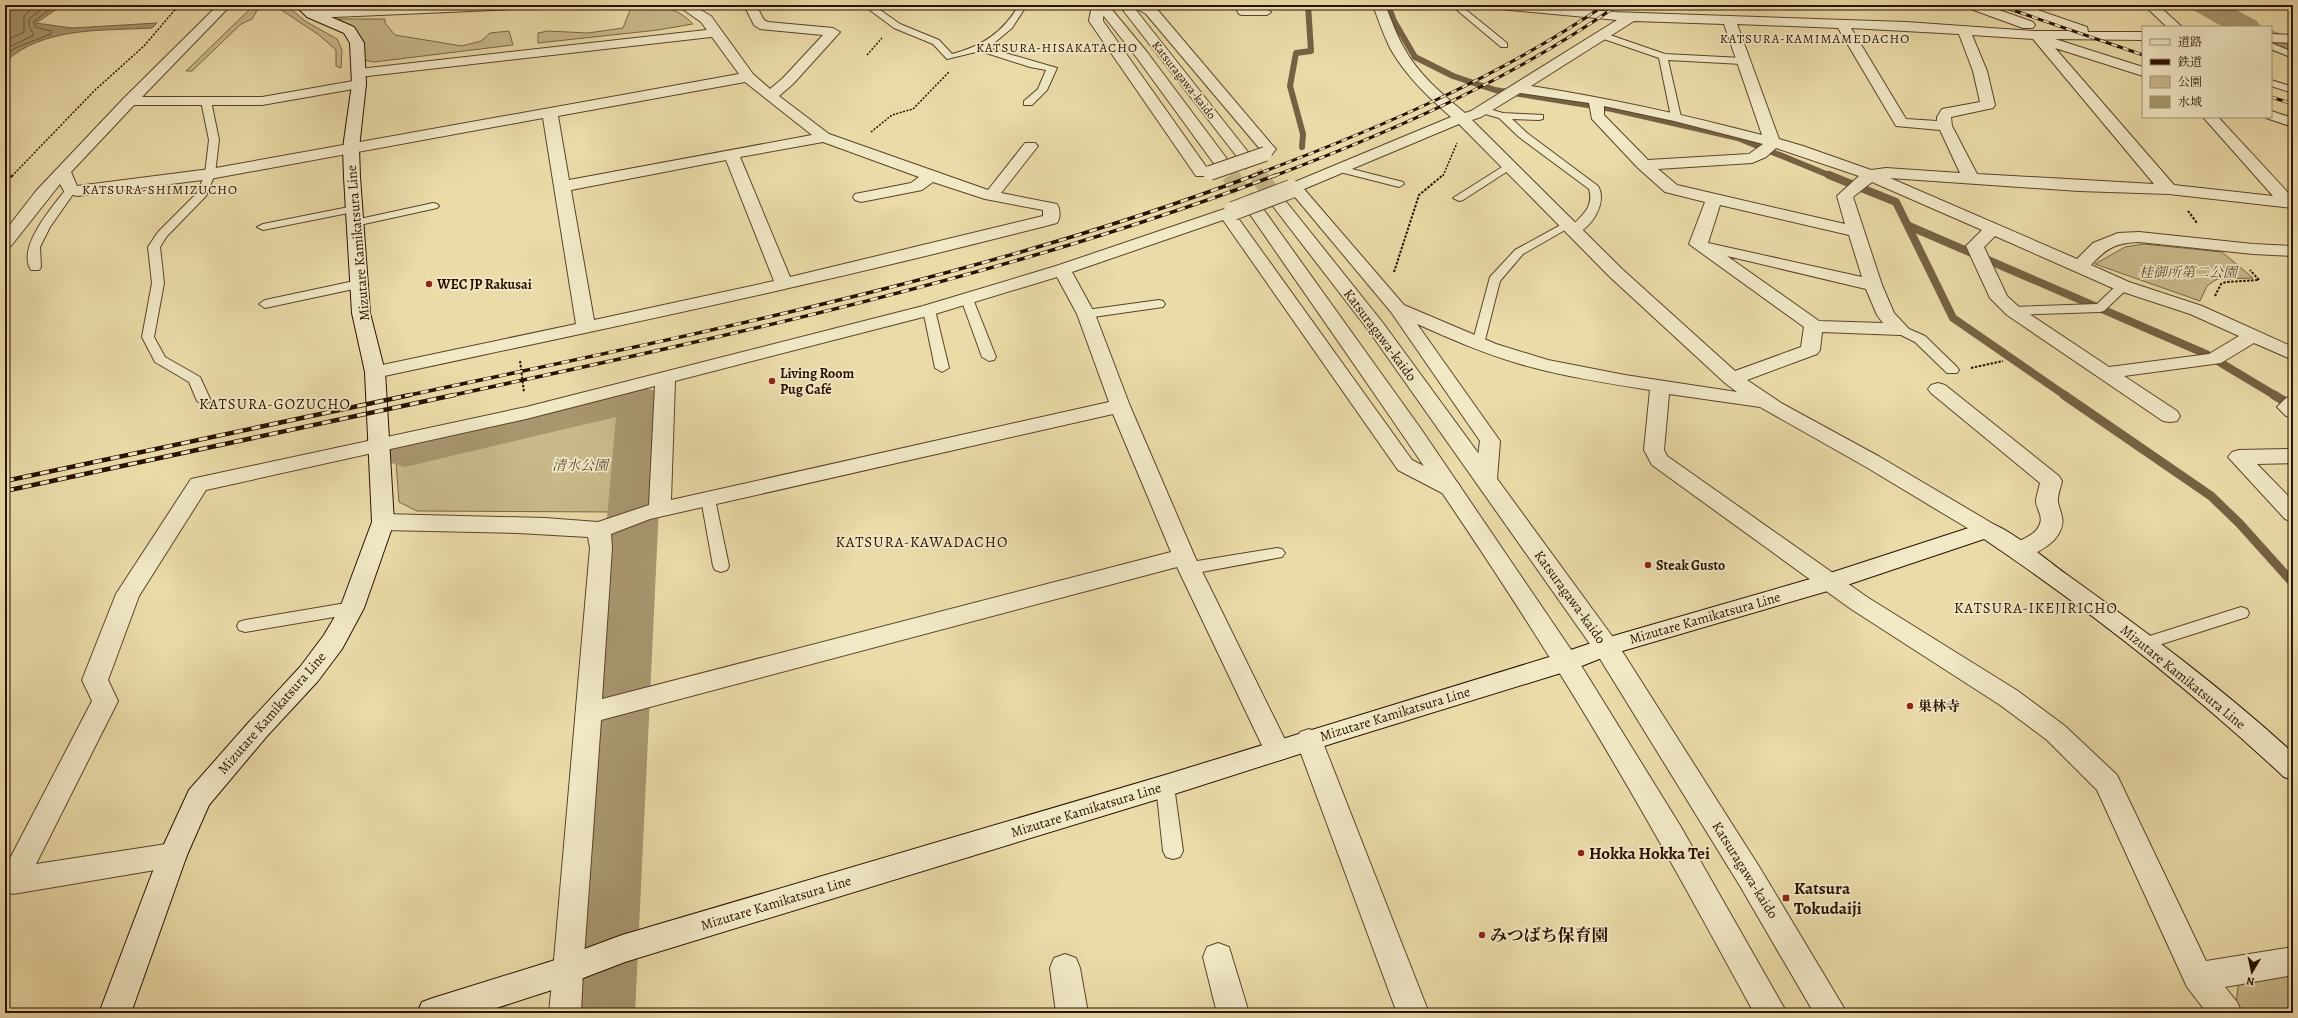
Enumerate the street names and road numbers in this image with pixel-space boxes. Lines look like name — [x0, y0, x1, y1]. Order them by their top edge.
street label: Katsuragawa-kaido — [1148, 38, 1220, 122]
street label: Mizutare Kamikatsura Line — [342, 164, 374, 322]
street label: Katsuragawa-kaido — [1339, 285, 1421, 385]
street label: Katsuragawa-kaido — [1530, 547, 1610, 647]
street label: Mizutare Kamikatsura Line — [1627, 587, 1783, 649]
street label: Mizutare Kamikatsura Line — [2116, 620, 2250, 734]
street label: Mizutare Kamikatsura Line — [214, 648, 330, 778]
street label: Mizutare Kamikatsura Line — [1317, 682, 1473, 746]
street label: Mizutare Kamikatsura Line — [1008, 778, 1164, 842]
street label: Katsuragawa-kaido — [1708, 818, 1782, 922]
street label: Mizutare Kamikatsura Line — [698, 871, 854, 935]

